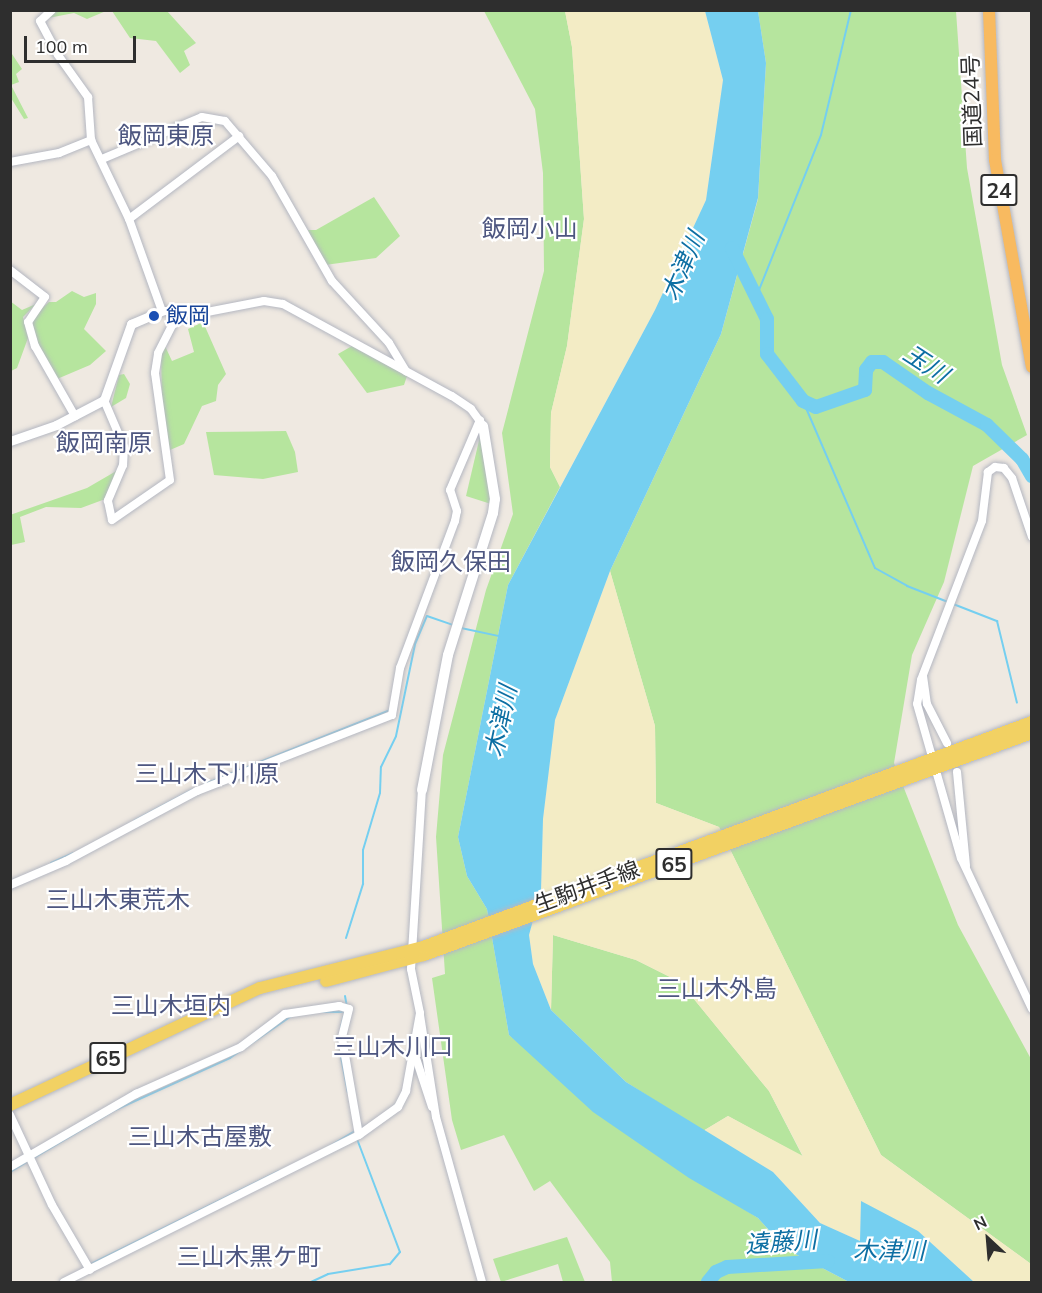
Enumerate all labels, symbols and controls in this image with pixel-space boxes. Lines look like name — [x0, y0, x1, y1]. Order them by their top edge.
scale bar — [27, 24, 140, 62]
text: 100 m — [35, 35, 88, 58]
street label: 国道24号 — [957, 54, 987, 148]
district label: 飯岡東原 — [118, 122, 214, 150]
road number: 24 — [980, 172, 1018, 208]
district label: 飯岡小山 — [482, 215, 578, 243]
water label: 木津川 — [656, 227, 710, 305]
place label: 飯岡 — [166, 303, 210, 329]
marker: 飯岡 — [147, 309, 161, 323]
water label: 玉川 — [898, 339, 954, 389]
district label: 飯岡南原 — [56, 429, 152, 457]
district label: 飯岡久保田 — [391, 548, 511, 576]
water label: 木津川 — [479, 683, 523, 759]
district label: 三山木下川原 — [135, 760, 279, 788]
road number: 65 — [654, 846, 694, 882]
street label: 生駒井手線 — [531, 856, 643, 918]
district label: 三山木東荒木 — [46, 886, 190, 914]
district label: 三山木外島 — [657, 975, 777, 1003]
district label: 三山木垣内 — [111, 992, 231, 1020]
district label: 三山木川口 — [333, 1033, 453, 1061]
road number: 65 — [88, 1040, 128, 1076]
district label: 三山木古屋敷 — [128, 1123, 272, 1151]
north arrow — [958, 1209, 1018, 1269]
text: N — [970, 1211, 990, 1234]
water label: 遠藤川 — [744, 1225, 818, 1259]
water label: 木津川 — [853, 1237, 925, 1265]
district label: 三山木黒ケ町 — [177, 1243, 321, 1271]

